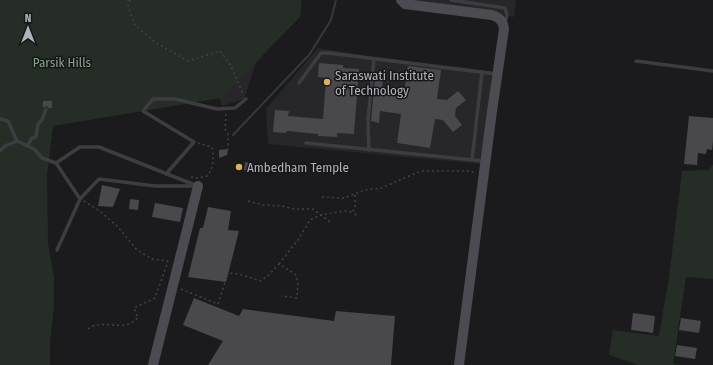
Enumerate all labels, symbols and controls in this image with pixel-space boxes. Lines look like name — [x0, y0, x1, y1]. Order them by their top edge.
north arrow — [8, 8, 48, 48]
text: N — [25, 12, 31, 25]
park label: Parsik Hills — [33, 55, 92, 70]
place label: Saraswati Institute of Technology — [335, 68, 434, 98]
marker: Saraswati Institute of Technology — [322, 77, 332, 87]
place label: Ambedham Temple — [247, 160, 349, 175]
marker: Ambedham Temple — [234, 162, 244, 172]

